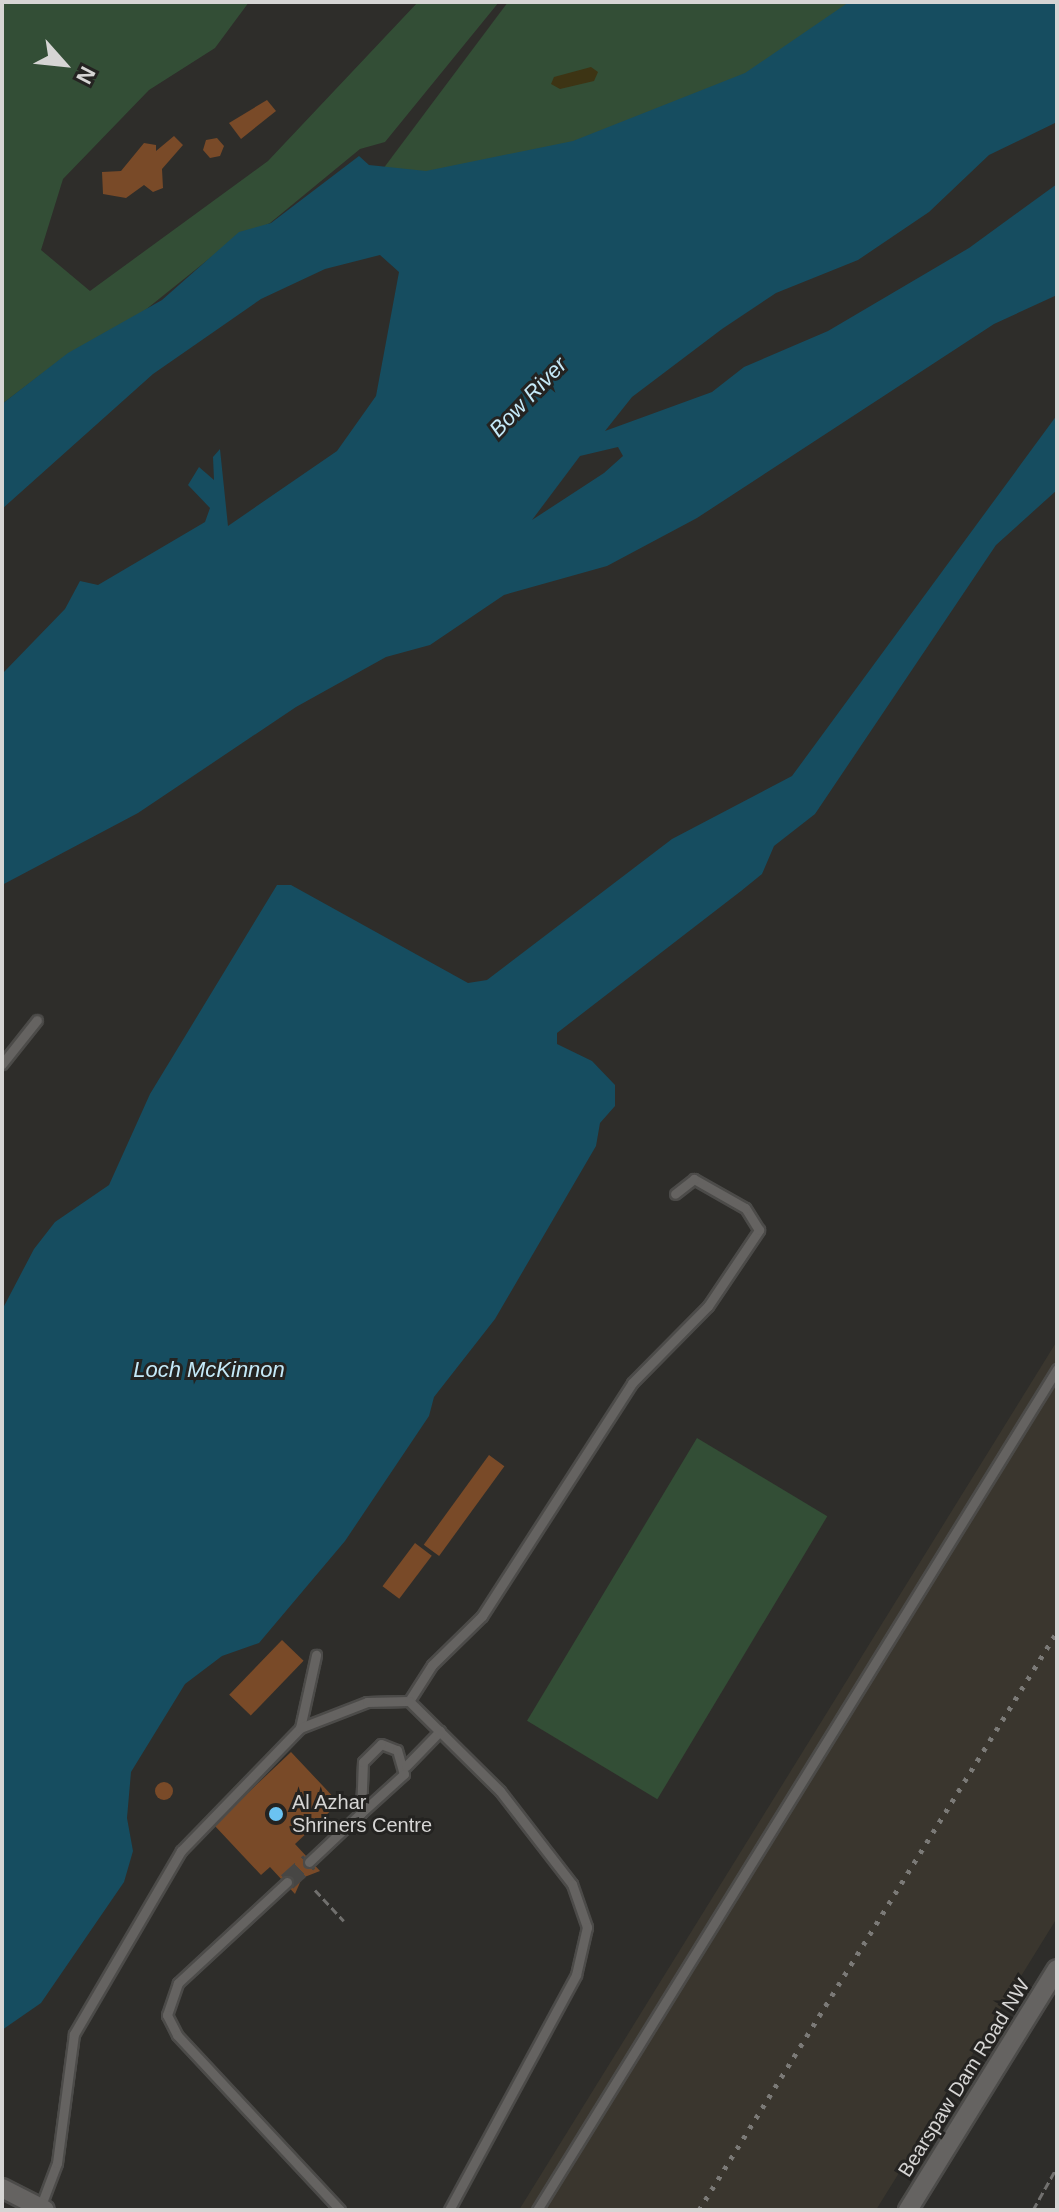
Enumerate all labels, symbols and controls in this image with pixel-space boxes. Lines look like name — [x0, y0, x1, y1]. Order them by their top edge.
north arrow — [24, 24, 104, 104]
text: N — [71, 62, 101, 88]
water label: Bow River — [484, 352, 572, 442]
water label: Loch McKinnon — [133, 1357, 285, 1383]
place label: Al Azhar Shriners Centre — [292, 1790, 432, 1837]
marker: Al Azhar Shriners Centre — [267, 1805, 285, 1823]
street label: Bearspaw Dam Road NW — [893, 1975, 1035, 2181]

